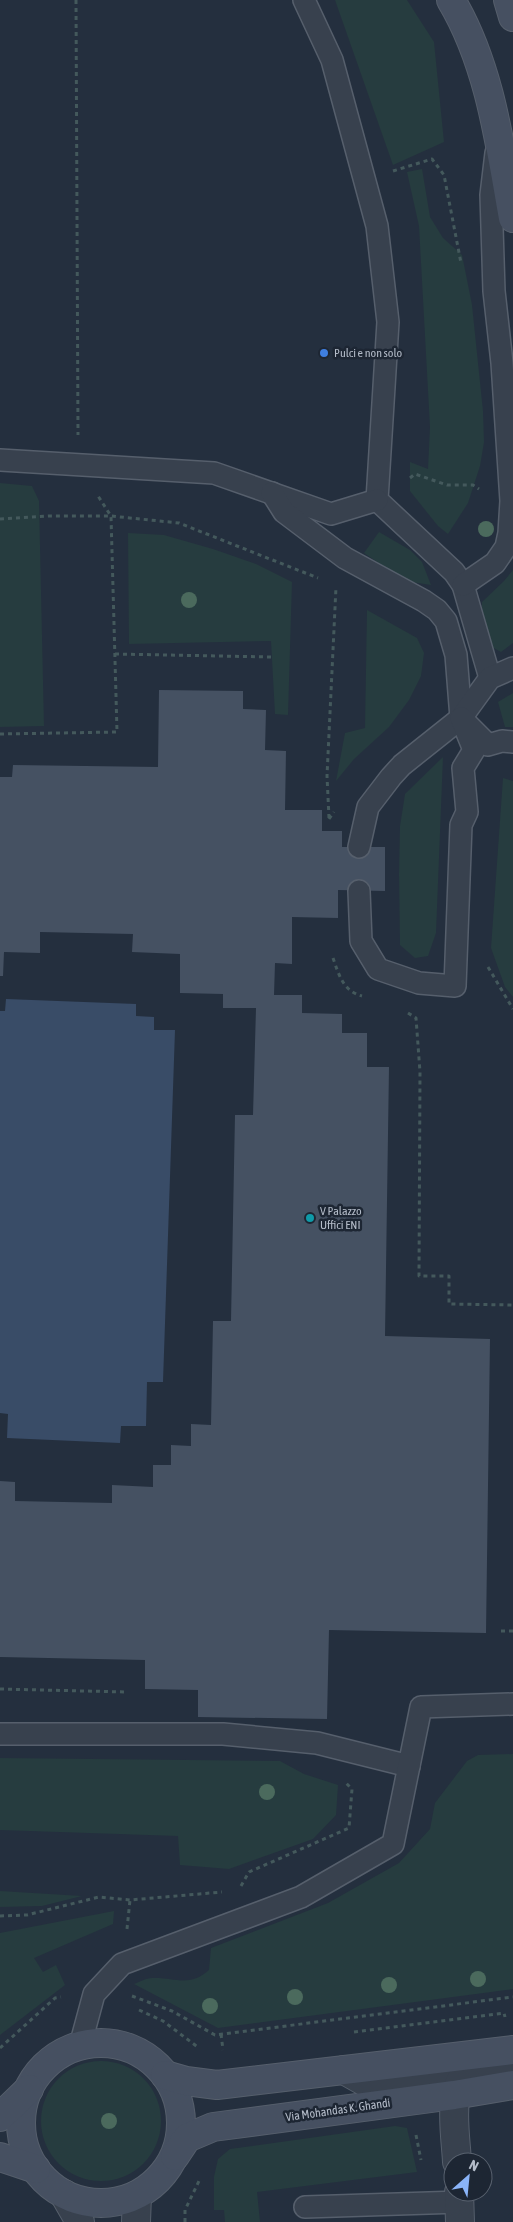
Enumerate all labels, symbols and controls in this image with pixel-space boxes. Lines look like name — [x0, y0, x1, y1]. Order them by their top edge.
place label: Pulci e non solo — [334, 346, 403, 360]
marker: Pulci e non solo — [318, 347, 330, 359]
place label: V Palazzo Uffici ENI — [320, 1204, 362, 1232]
marker: V Palazzo Uffici ENI — [304, 1212, 316, 1224]
street label: Via Mohandas K. Ghandi — [285, 2096, 391, 2124]
north arrow — [443, 2152, 493, 2202]
text: N — [467, 2156, 481, 2174]

